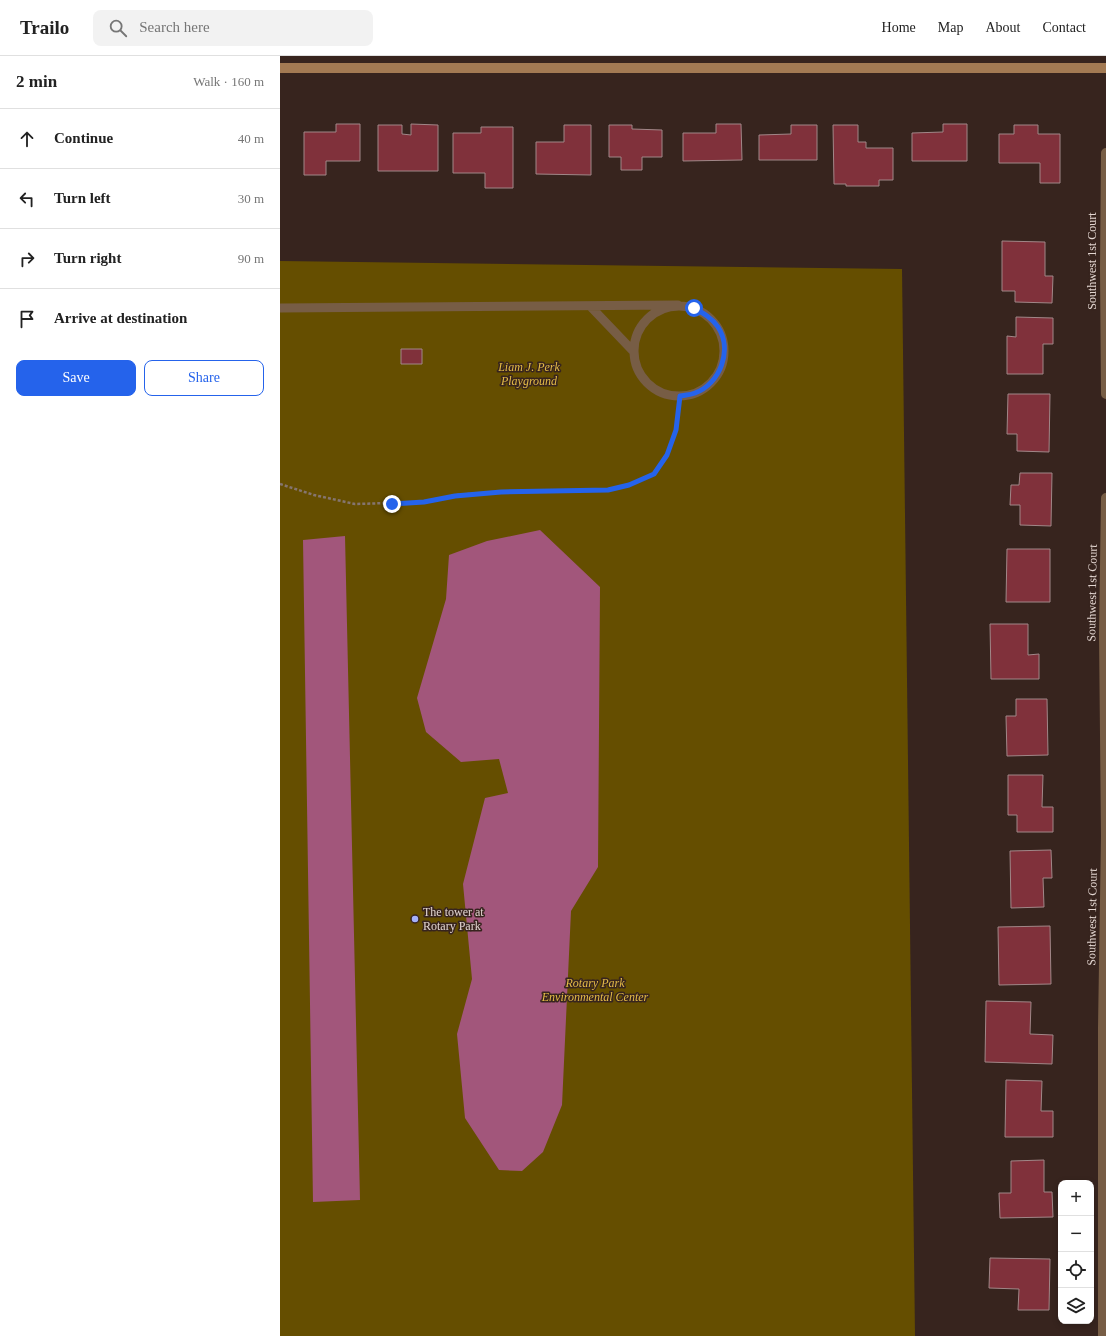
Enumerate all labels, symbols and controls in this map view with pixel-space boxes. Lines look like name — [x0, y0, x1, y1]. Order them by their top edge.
search box — [93, 10, 373, 46]
text: Trailo — [20, 17, 69, 38]
icon: search — [107, 17, 129, 39]
text: Search here — [139, 19, 210, 35]
text: Home — [882, 20, 916, 35]
text: Map — [938, 20, 963, 35]
text: About — [985, 20, 1020, 35]
text: Contact — [1042, 20, 1086, 35]
text: 2 min — [16, 72, 57, 91]
text: Walk · 160 m — [193, 74, 264, 89]
icon: ahead — [16, 128, 38, 150]
text: Continue — [54, 130, 113, 146]
text: 40 m — [238, 131, 264, 146]
icon: left — [16, 188, 38, 210]
text: Turn left — [54, 190, 111, 206]
text: 30 m — [238, 191, 264, 206]
street label: Southwest 1st Court — [1085, 212, 1099, 310]
icon: right — [16, 248, 38, 270]
text: Turn right — [54, 250, 121, 266]
text: 90 m — [238, 251, 264, 266]
route start — [685, 299, 703, 317]
icon: arrive — [16, 308, 38, 330]
text: Arrive at destination — [54, 310, 187, 326]
button: Save — [16, 360, 136, 396]
button: Share — [144, 360, 264, 396]
park label: Liam J. Perk Playground — [497, 360, 560, 388]
route end — [383, 495, 401, 513]
street label: Southwest 1st Court — [1084, 544, 1100, 642]
street label: Southwest 1st Court — [1084, 868, 1100, 966]
place label: The tower at Rotary Park — [423, 905, 484, 933]
marker: The tower at Rotary Park — [410, 914, 420, 924]
park label: Rotary Park Environmental Center — [541, 976, 649, 1004]
map controls — [1058, 1180, 1094, 1324]
button: + — [1058, 1180, 1094, 1216]
button: − — [1058, 1216, 1094, 1252]
button: locate — [1058, 1252, 1094, 1288]
button: layers — [1058, 1288, 1094, 1324]

